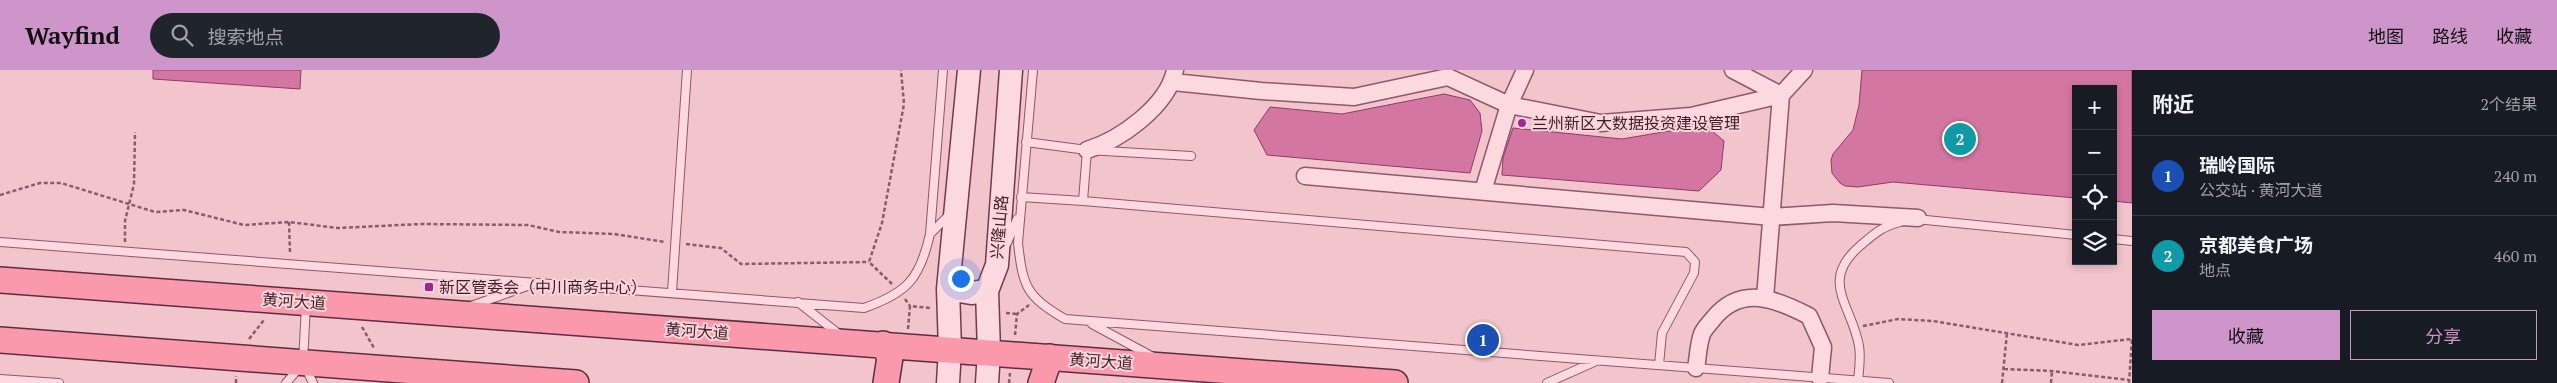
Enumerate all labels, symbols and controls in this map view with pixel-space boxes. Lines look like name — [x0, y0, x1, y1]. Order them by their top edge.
search box — [150, 13, 500, 58]
text: Wayfind — [25, 19, 120, 51]
icon: search — [168, 21, 196, 49]
text: 搜索地点 — [208, 24, 284, 49]
text: 地图 — [2368, 24, 2404, 48]
text: 路线 — [2432, 24, 2468, 48]
text: 收藏 — [2496, 24, 2532, 48]
map controls — [2072, 85, 2117, 265]
button: + — [2072, 85, 2117, 130]
text: 附近 — [2152, 90, 2194, 118]
text: 2个结果 — [2480, 93, 2537, 115]
place label: 兰州新区大数据投资建设管理 — [1532, 112, 1740, 134]
marker: 兰州新区大数据投资建设管理 — [1516, 117, 1528, 129]
pin: 2 — [1944, 120, 1976, 158]
button: − — [2072, 130, 2117, 175]
text: 瑞岭国际 — [2199, 152, 2275, 177]
text: 1 — [2163, 165, 2173, 187]
text: 240 m — [2494, 165, 2537, 187]
button: locate — [2072, 175, 2117, 220]
text: 公交站 · 黄河大道 — [2199, 179, 2323, 201]
street label: 兴隆山路 — [985, 194, 1013, 260]
button: layers — [2072, 220, 2117, 265]
text: 京都美食广场 — [2199, 232, 2313, 257]
text: 2 — [2163, 245, 2173, 267]
text: 460 m — [2494, 245, 2537, 267]
text: 地点 — [2199, 259, 2231, 281]
your location — [948, 266, 974, 292]
place label: 新区管委会（中川商务中心） — [439, 276, 647, 298]
marker: 新区管委会（中川商务中心） — [423, 281, 435, 293]
street label: 黄河大道 — [261, 288, 327, 314]
button: 收藏 — [2152, 310, 2340, 360]
button: 分享 — [2350, 310, 2537, 360]
street label: 黄河大道 — [664, 318, 730, 344]
pin: 1 — [1467, 321, 1499, 359]
street label: 黄河大道 — [1068, 348, 1134, 374]

